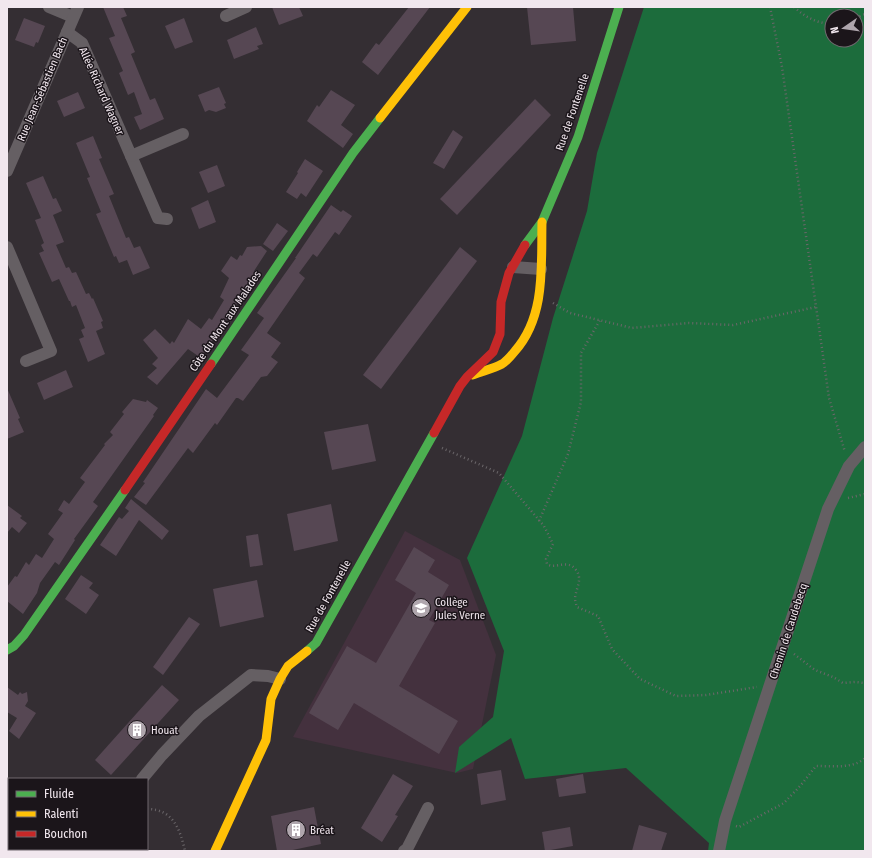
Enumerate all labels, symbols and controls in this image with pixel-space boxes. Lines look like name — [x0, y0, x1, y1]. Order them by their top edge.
north arrow — [824, 8, 864, 48]
text: N — [828, 25, 842, 35]
street label: Rue Jean-Sébastien Bach — [15, 35, 70, 143]
street label: Allée Richard Wagner — [76, 45, 127, 137]
street label: Rue de Fontenelle — [553, 72, 592, 153]
street label: Côte du Mont aux Malades — [187, 268, 264, 374]
street label: Rue de Fontenelle — [303, 558, 354, 635]
street label: Chemin de Caudebecq — [767, 582, 810, 681]
place label: Collège Jules Verne — [435, 596, 485, 622]
school or university icon: Collège Jules Verne — [410, 597, 432, 619]
building icon: Houat — [126, 719, 148, 741]
place label: Houat — [151, 724, 179, 737]
legend — [8, 778, 148, 850]
text: Fluide — [44, 787, 74, 801]
text: Ralenti — [44, 807, 79, 821]
building icon: Bréat — [285, 819, 307, 841]
place label: Bréat — [310, 824, 334, 837]
text: Bouchon — [44, 827, 87, 841]

